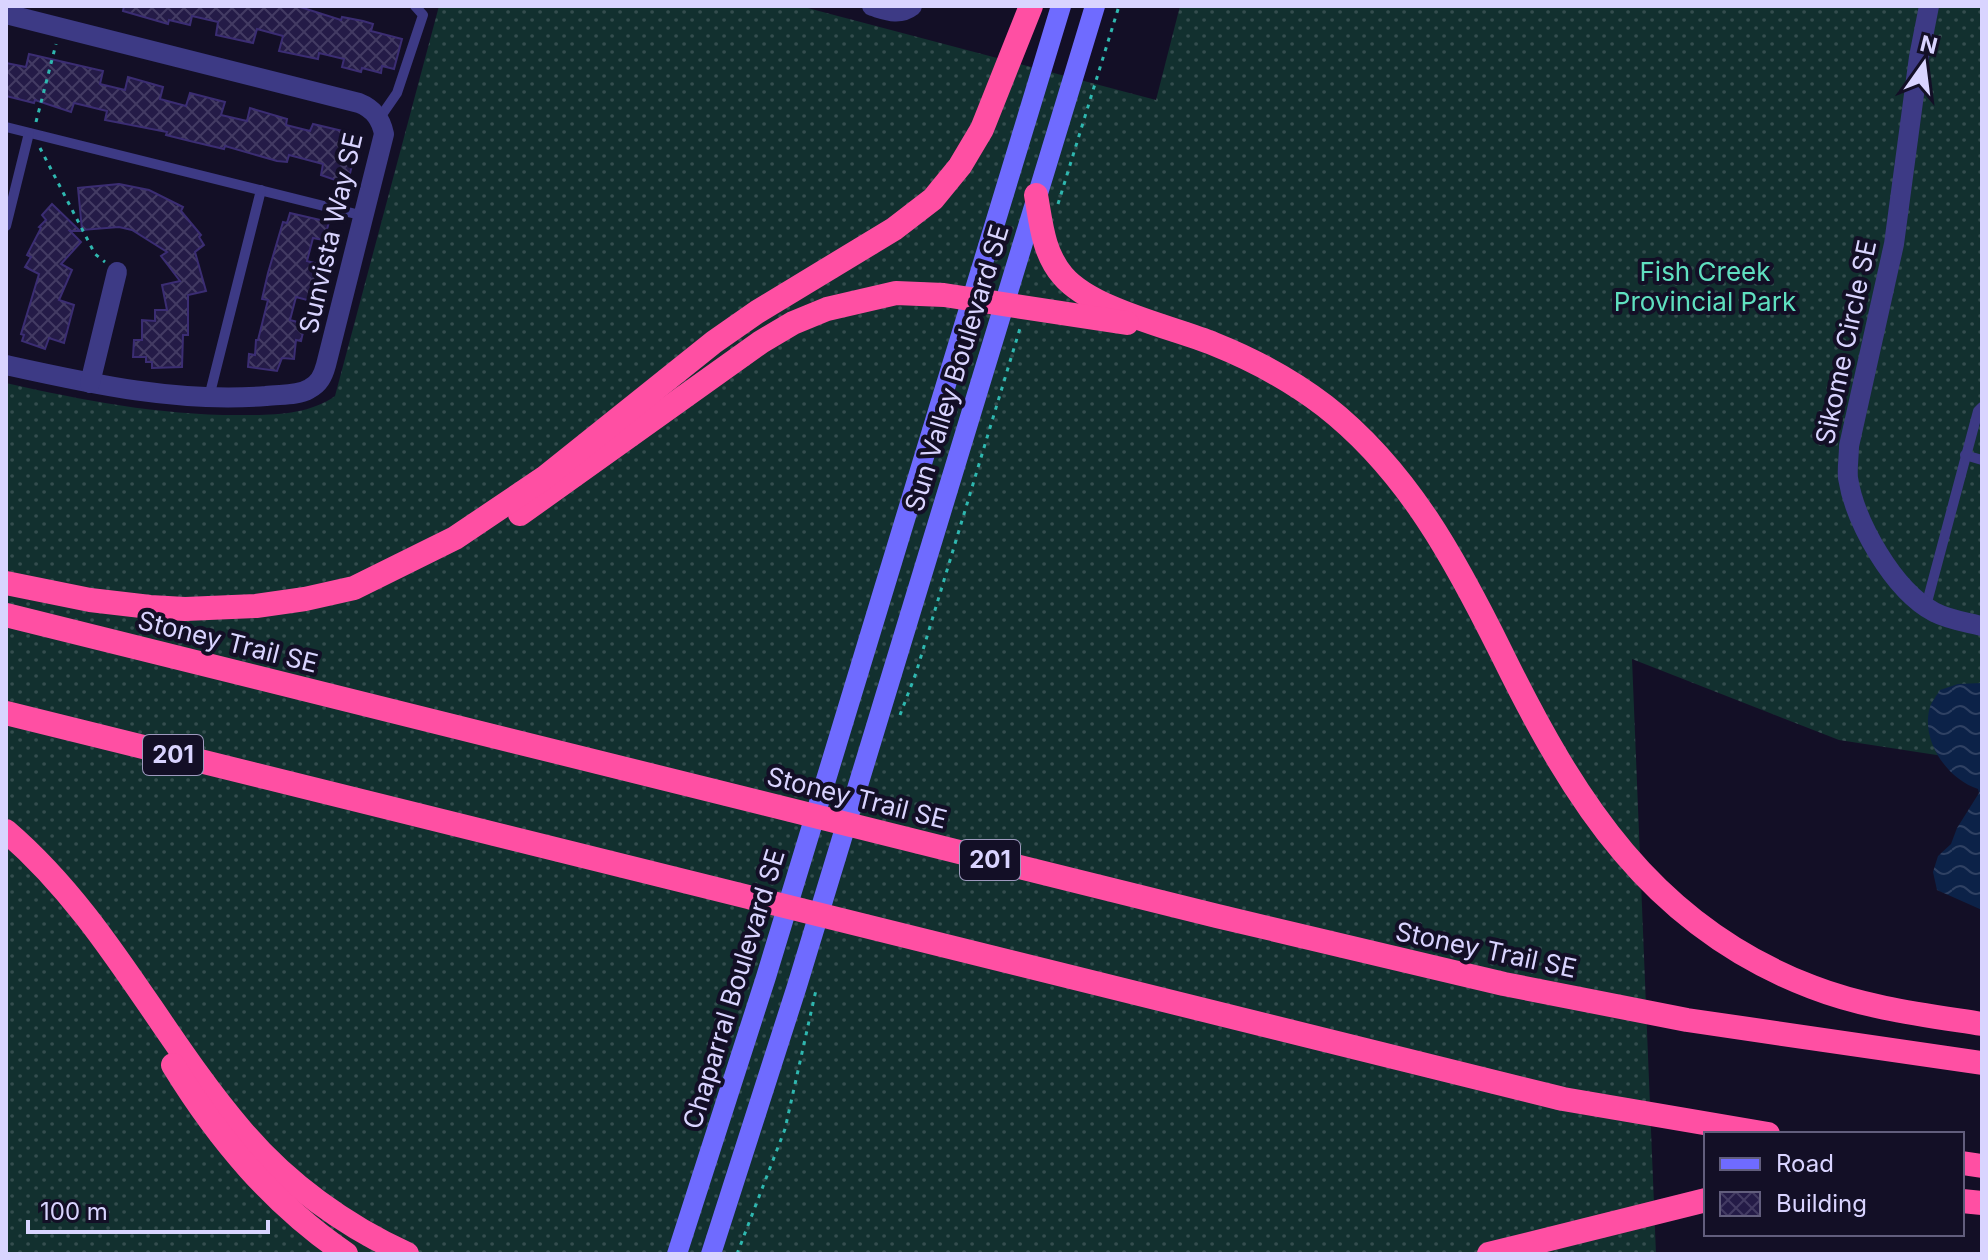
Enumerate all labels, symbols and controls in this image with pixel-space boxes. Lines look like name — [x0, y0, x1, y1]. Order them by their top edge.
north arrow — [1884, 24, 1964, 104]
text: N — [1918, 30, 1940, 59]
street label: Sunvista Way SE — [292, 130, 369, 336]
street label: Sun Valley Boulevard SE — [898, 221, 1015, 515]
street label: Sikome Circle SE — [1809, 237, 1882, 447]
park label: Fish Creek Provincial Park — [1614, 256, 1796, 317]
street label: Stoney Trail SE — [135, 604, 321, 679]
road number: 201 — [143, 735, 203, 775]
street label: Stoney Trail SE — [764, 760, 950, 835]
road number: 201 — [960, 840, 1020, 880]
street label: Chaparral Boulevard SE — [676, 845, 791, 1132]
street label: Stoney Trail SE — [1393, 915, 1579, 984]
legend — [1704, 1132, 1964, 1236]
text: Road — [1776, 1149, 1834, 1178]
scale bar — [28, 1184, 268, 1234]
text: Building — [1776, 1189, 1867, 1218]
text: 100 m — [40, 1197, 108, 1226]

